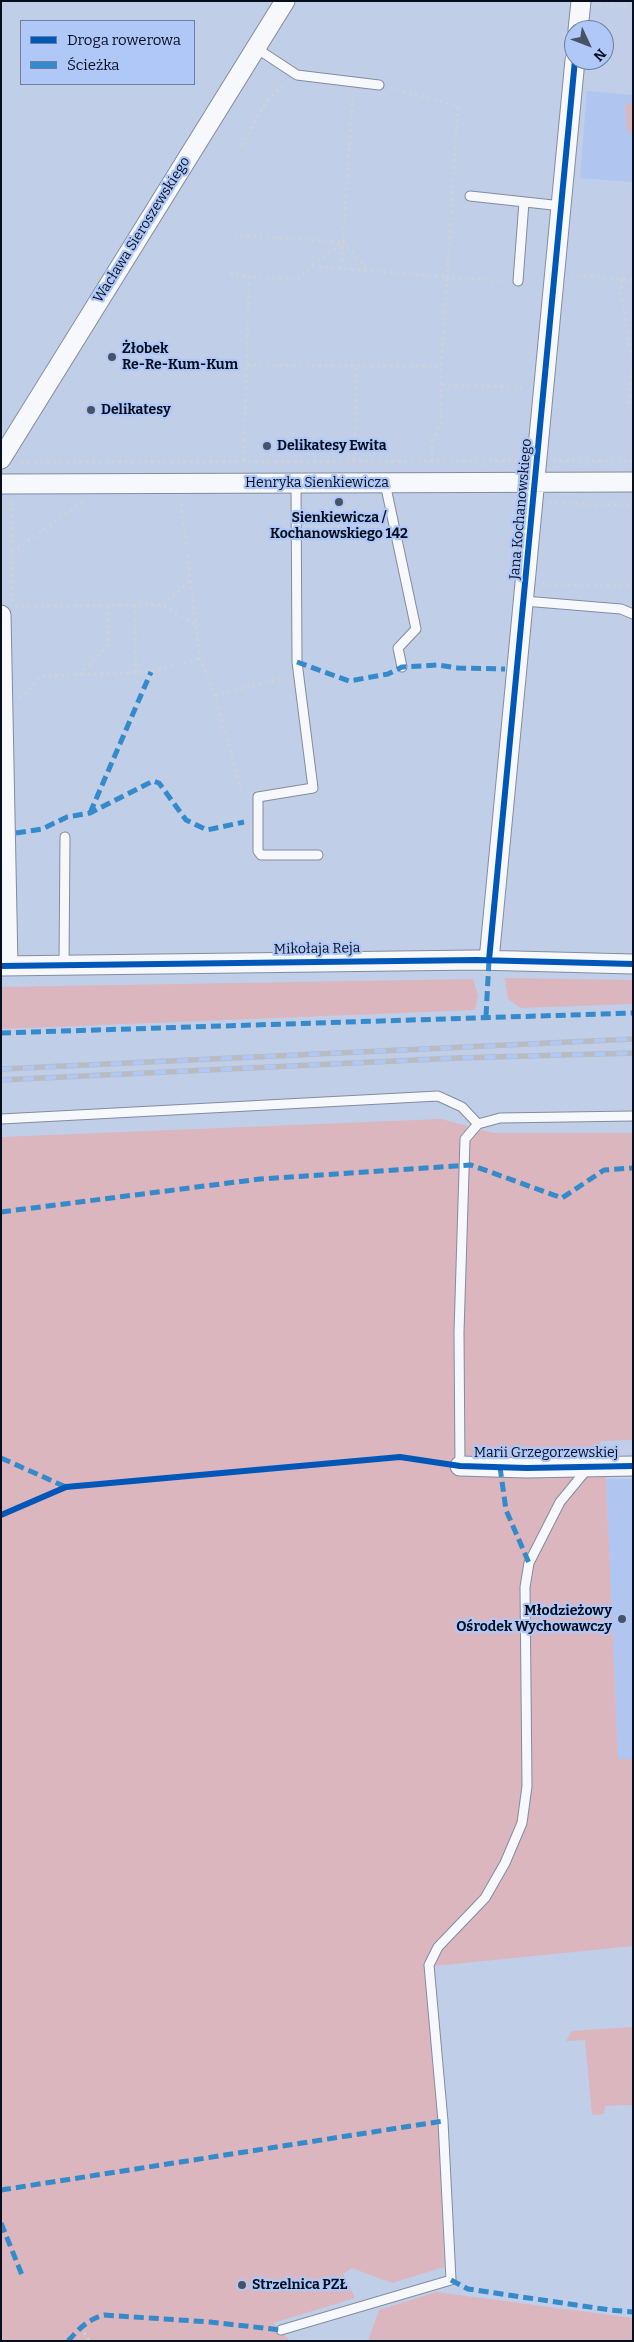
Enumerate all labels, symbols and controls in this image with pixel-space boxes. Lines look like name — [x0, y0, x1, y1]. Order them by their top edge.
legend — [20, 20, 195, 85]
north arrow — [564, 20, 614, 70]
text: Droga rowerowa — [67, 31, 181, 49]
text: N — [590, 45, 610, 65]
text: Ścieżka — [67, 56, 119, 74]
street label: Wacława Sieroszewskiego — [90, 154, 194, 306]
place label: Żłobek Re-Re-Kum-Kum — [122, 341, 238, 374]
marker: Żłobek Re-Re-Kum-Kum — [106, 351, 118, 363]
place label: Delikatesy — [101, 402, 171, 418]
marker: Delikatesy — [85, 404, 97, 416]
place label: Delikatesy Ewita — [277, 438, 387, 454]
street label: Jana Kochanowskiego — [506, 438, 536, 580]
marker: Delikatesy Ewita — [261, 440, 273, 452]
street label: Henryka Sienkiewicza — [245, 475, 389, 491]
marker: Sienkiewicza / Kochanowskiego 142 — [333, 496, 345, 508]
place label: Sienkiewicza / Kochanowskiego 142 — [270, 510, 408, 542]
street label: Mikołaja Reja — [274, 940, 360, 958]
street label: Marii Grzegorzewskiej — [474, 1445, 618, 1461]
place label: Młodzieżowy Ośrodek Wychowawczy — [456, 1603, 612, 1635]
marker: Młodzieżowy Ośrodek Wychowawczy — [616, 1613, 628, 1625]
place label: Strzelnica PZŁ — [252, 2277, 347, 2293]
marker: Strzelnica PZŁ — [236, 2279, 248, 2291]

